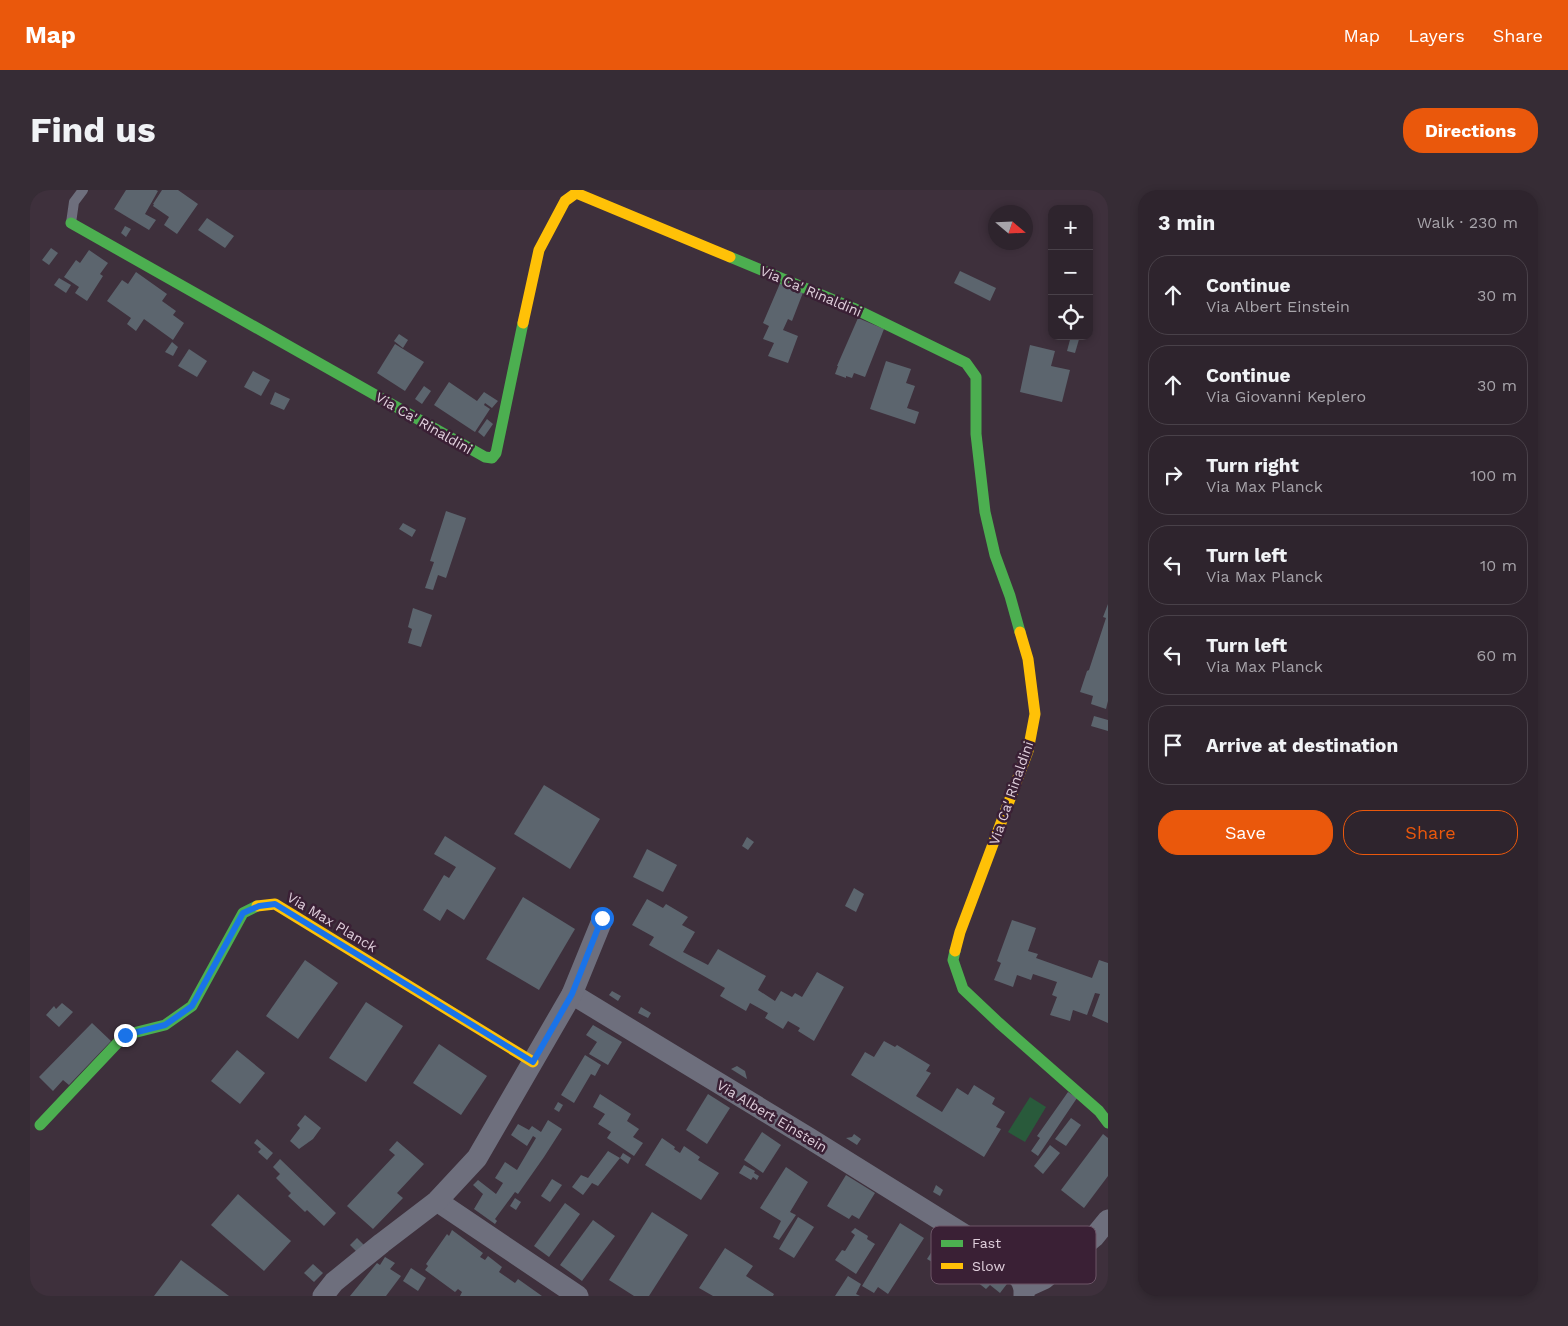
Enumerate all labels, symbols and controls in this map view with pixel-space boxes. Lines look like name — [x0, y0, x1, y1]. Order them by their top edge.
text: Map — [25, 21, 76, 49]
text: Map — [1343, 25, 1380, 46]
text: Layers — [1408, 25, 1465, 46]
text: Share — [1493, 25, 1543, 46]
button: Directions — [1403, 108, 1538, 153]
text: Find us — [30, 109, 156, 151]
north arrow — [988, 205, 1033, 250]
map controls — [1048, 205, 1093, 340]
button: + — [1048, 205, 1093, 250]
text: 3 min — [1158, 210, 1215, 235]
text: Walk · 230 m — [1417, 213, 1518, 232]
button: − — [1048, 250, 1093, 295]
street label: Via Ca' Rinaldini — [758, 262, 864, 320]
text: Continue — [1206, 274, 1290, 297]
icon: ahead — [1159, 281, 1187, 309]
text: 30 m — [1477, 286, 1517, 305]
button: locate — [1048, 295, 1093, 340]
text: Via Albert Einstein — [1206, 297, 1350, 316]
text: Continue — [1206, 364, 1290, 387]
icon: ahead — [1159, 371, 1187, 399]
text: 30 m — [1477, 376, 1517, 395]
text: Via Giovanni Keplero — [1206, 387, 1366, 406]
street label: Via Ca' Rinaldini — [373, 389, 475, 457]
text: Turn right — [1206, 454, 1299, 477]
icon: right — [1159, 461, 1187, 489]
text: 100 m — [1470, 466, 1517, 485]
text: Via Max Planck — [1206, 477, 1323, 496]
text: Turn left — [1206, 544, 1287, 567]
icon: left — [1159, 551, 1187, 579]
text: 10 m — [1480, 556, 1517, 575]
text: Via Max Planck — [1206, 567, 1323, 586]
text: Turn left — [1206, 634, 1287, 657]
icon: left — [1159, 641, 1187, 669]
text: 60 m — [1477, 646, 1517, 665]
text: Via Max Planck — [1206, 657, 1323, 676]
icon: arrive — [1159, 731, 1187, 759]
text: Arrive at destination — [1206, 734, 1398, 757]
street label: Via Ca' Rinaldini — [986, 739, 1036, 847]
button: Save — [1158, 810, 1333, 855]
button: Share — [1343, 810, 1518, 855]
street label: Via Max Planck — [284, 889, 380, 955]
route start — [591, 907, 614, 930]
route end — [114, 1024, 137, 1047]
street label: Via Albert Einstein — [714, 1077, 830, 1155]
legend — [931, 1226, 1096, 1284]
text: Fast — [972, 1235, 1001, 1251]
text: Slow — [972, 1258, 1005, 1274]

